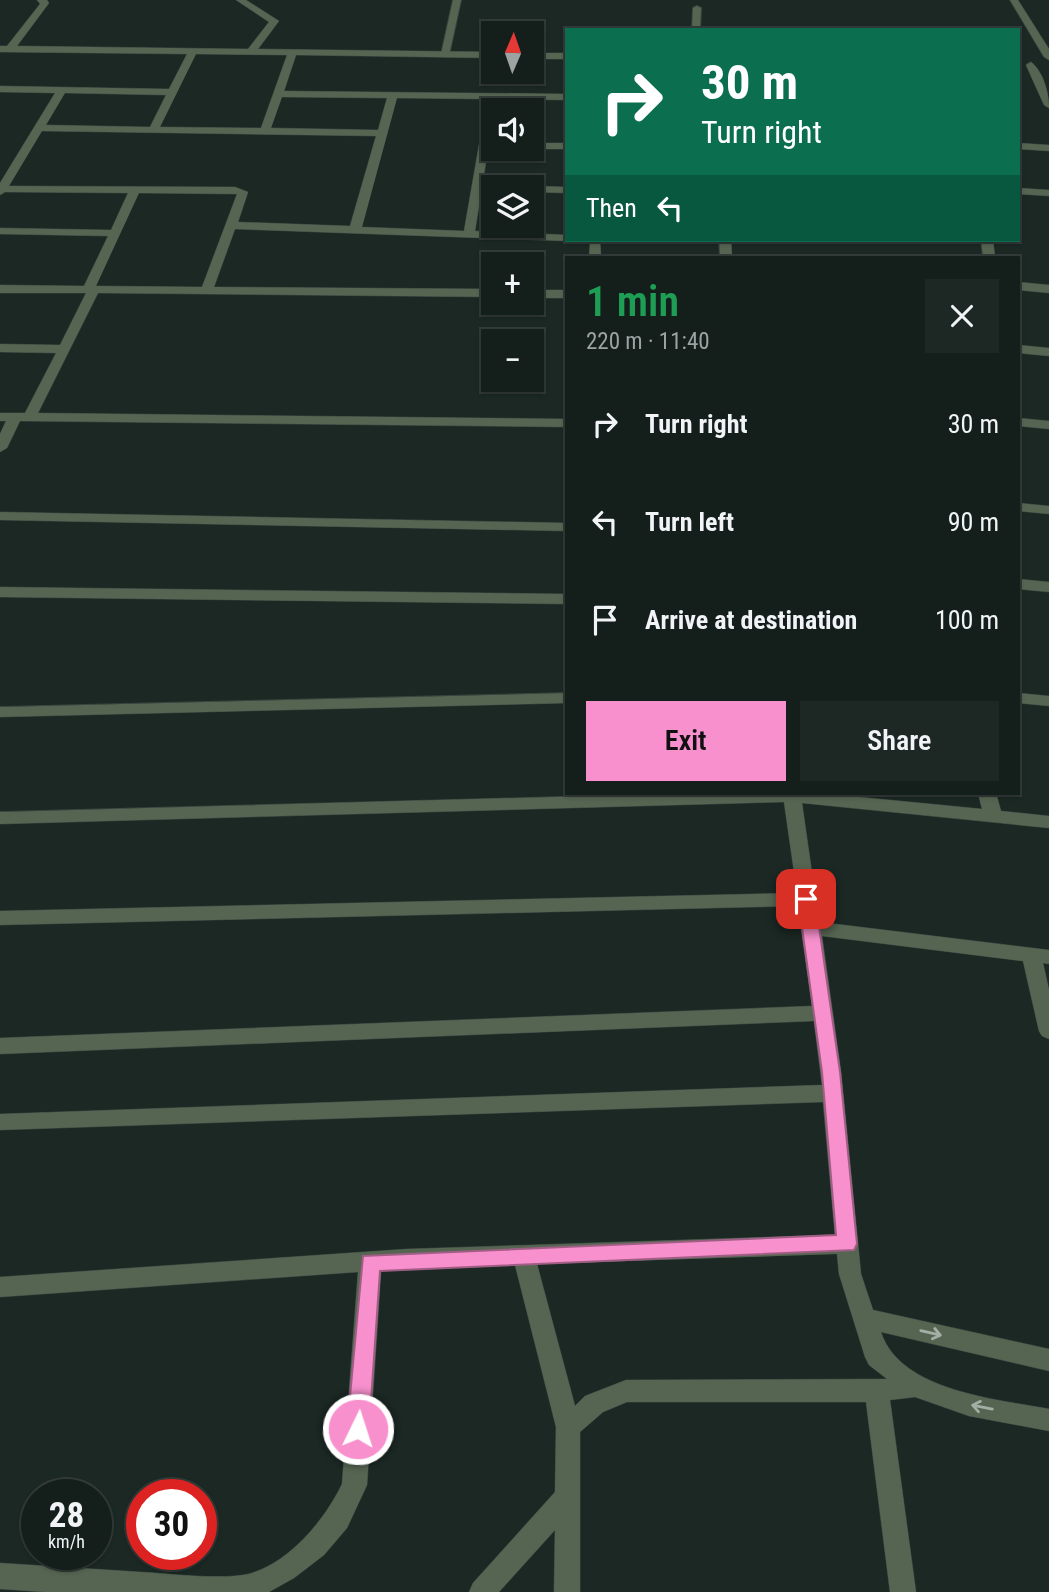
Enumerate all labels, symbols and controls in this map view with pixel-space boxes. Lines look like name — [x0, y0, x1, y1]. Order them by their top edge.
north arrow — [481, 21, 544, 84]
map controls — [481, 21, 544, 392]
text: 30 m — [701, 54, 798, 111]
icon: right — [586, 56, 677, 147]
button: sound — [481, 98, 544, 161]
text: Turn right — [701, 113, 822, 151]
button: layers — [481, 175, 544, 238]
icon: left — [651, 189, 689, 227]
text: Then — [586, 193, 637, 223]
button: + — [481, 252, 544, 315]
text: 1 min — [586, 277, 679, 326]
button: close — [925, 279, 999, 353]
text: 220 m · 11:40 — [586, 328, 710, 355]
button: − — [481, 329, 544, 392]
icon: right — [586, 405, 624, 443]
text: Turn right — [645, 409, 747, 439]
text: 30 m — [948, 409, 999, 439]
icon: left — [586, 503, 624, 541]
text: Turn left — [645, 507, 734, 537]
text: 90 m — [948, 507, 999, 537]
icon: arrive — [586, 601, 624, 639]
text: Arrive at destination — [645, 605, 857, 635]
text: 100 m — [935, 605, 999, 635]
button: Exit — [586, 701, 786, 781]
button: Share — [800, 701, 999, 781]
pin — [776, 869, 836, 929]
icon: arrive — [787, 880, 825, 918]
one-way arrow — [919, 1327, 942, 1340]
position arrow — [321, 1392, 395, 1466]
one-way arrow — [971, 1400, 994, 1413]
speed limit sign: 30 — [126, 1479, 217, 1570]
text: 28 — [49, 1495, 84, 1536]
text: km/h — [48, 1531, 85, 1552]

